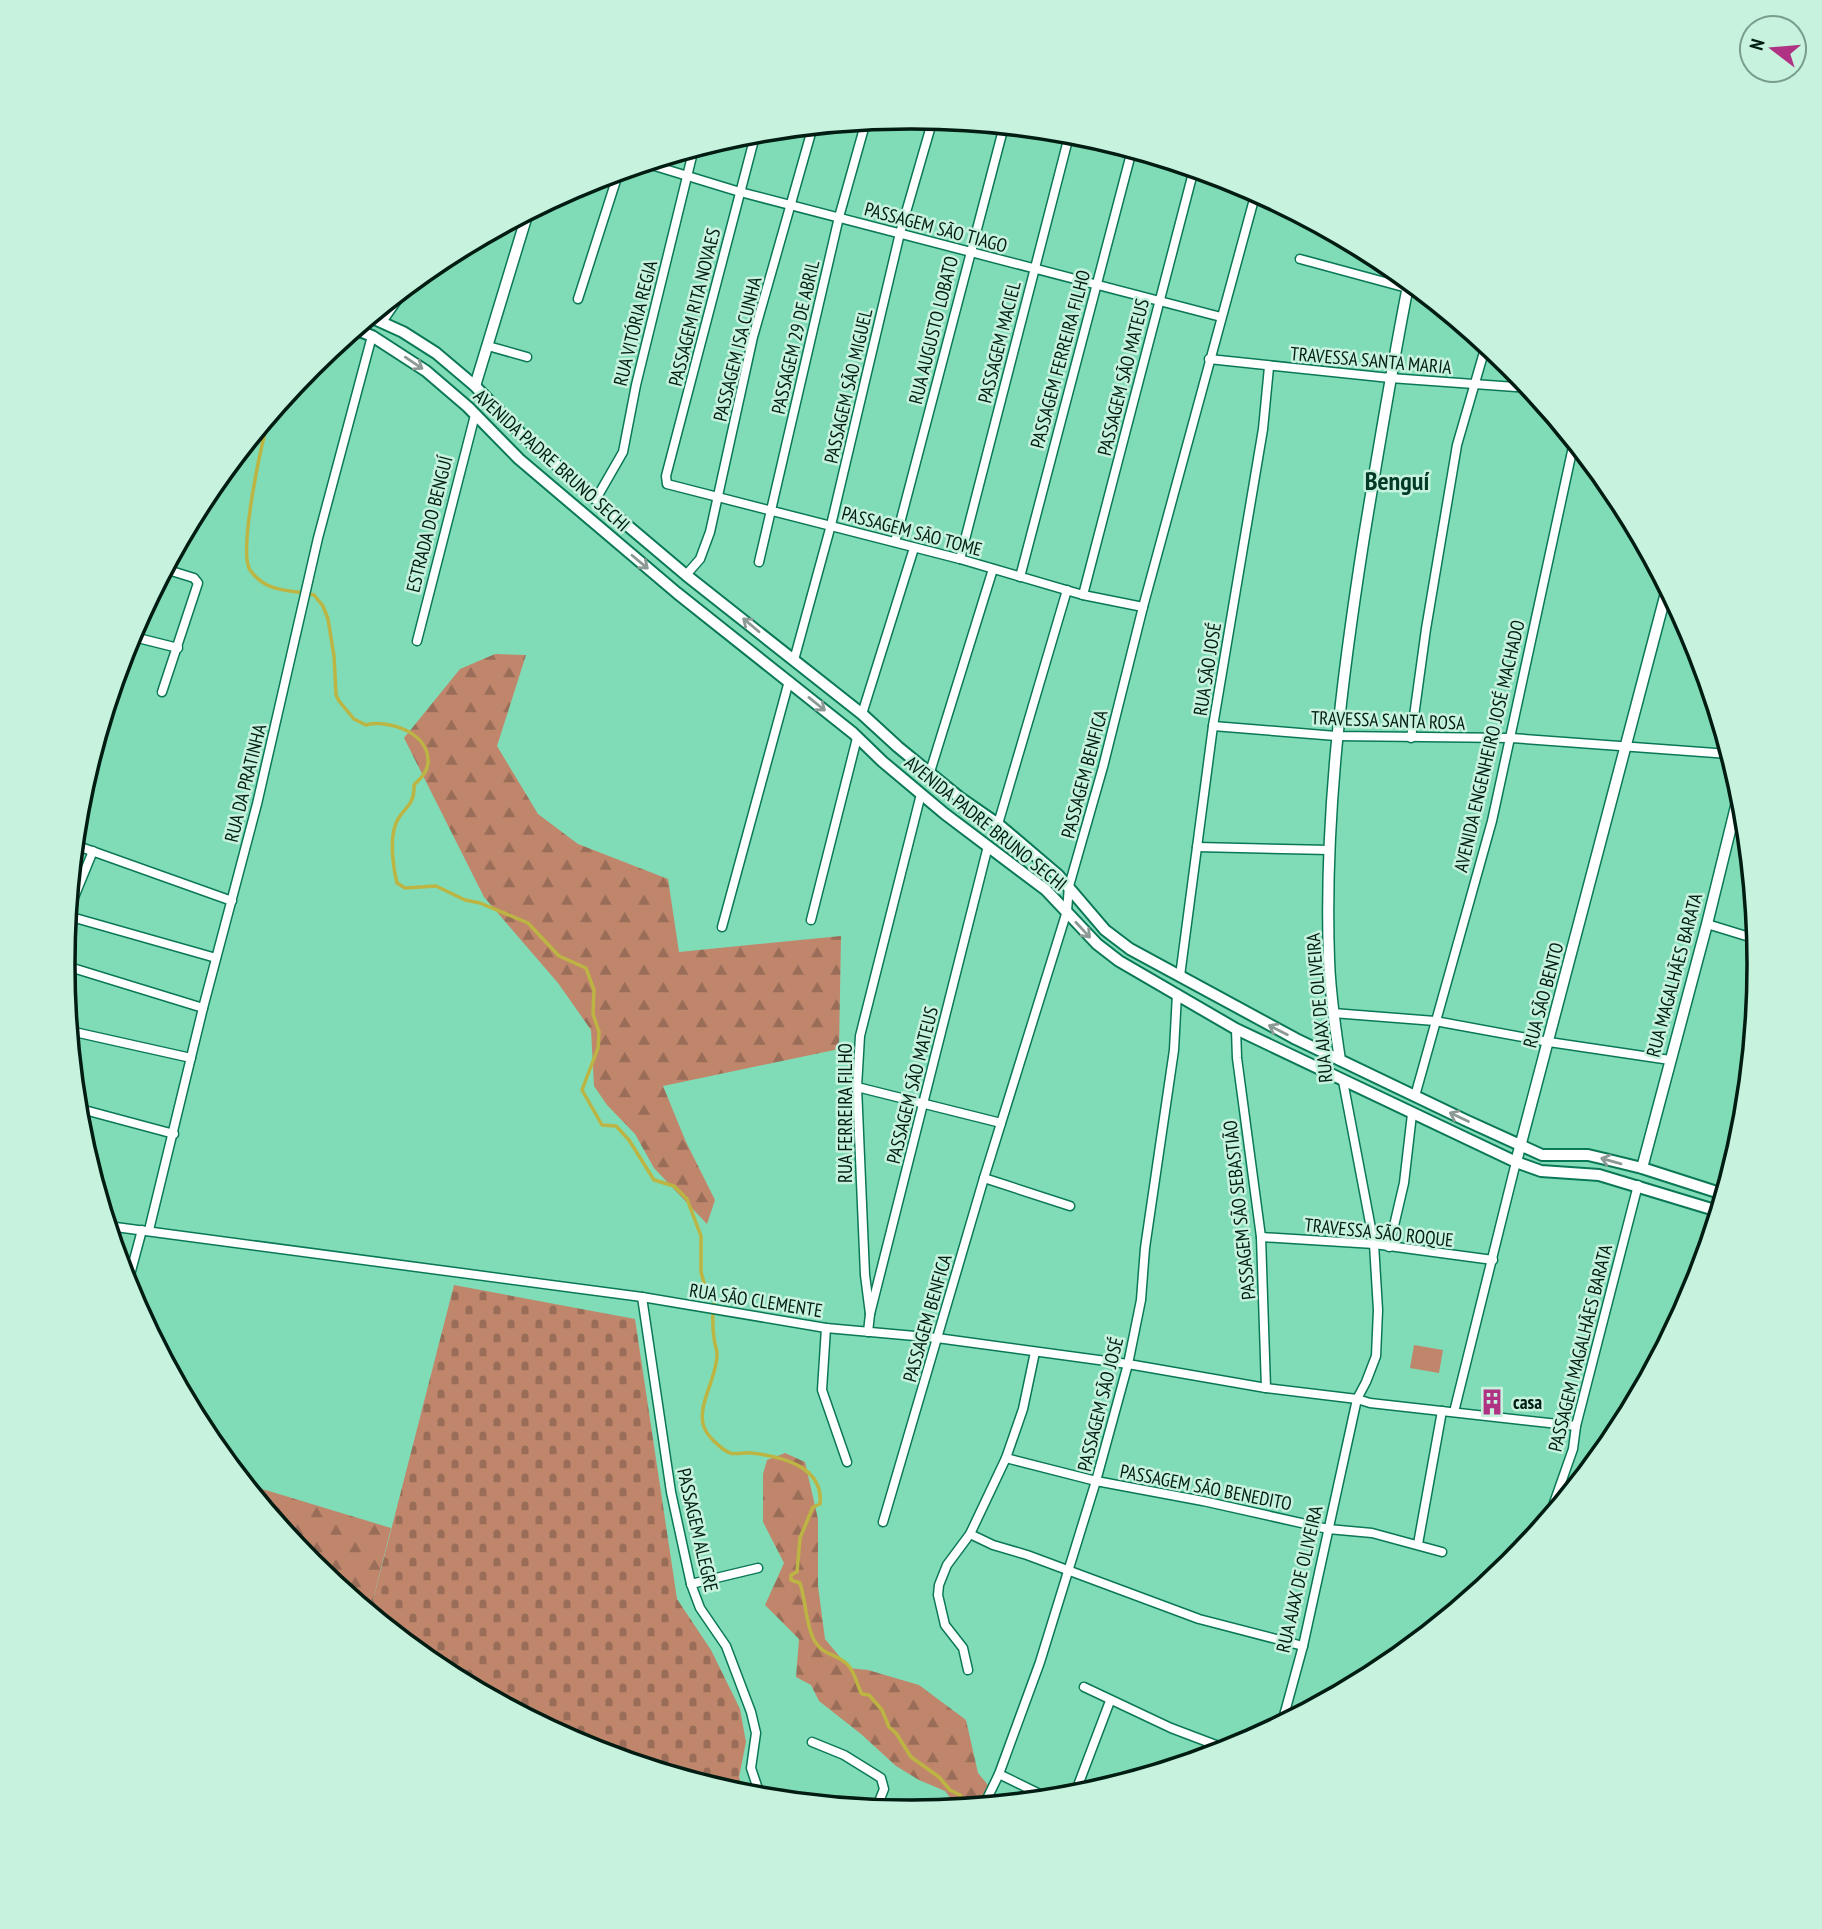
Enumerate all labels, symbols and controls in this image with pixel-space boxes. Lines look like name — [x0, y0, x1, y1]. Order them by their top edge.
north arrow — [1738, 14, 1808, 84]
text: N — [1744, 36, 1770, 53]
street label: PASSAGEM SÃO TIAGO — [862, 196, 1010, 258]
street label: PASSAGEM RITA NOVAES — [663, 226, 725, 388]
street label: RUA AUGUSTO LOBATO — [903, 253, 963, 407]
street label: RUA VITÓRIA REGIA — [608, 258, 662, 388]
street label: PASSAGEM 29 DE ABRIL — [766, 258, 824, 416]
street label: PASSAGEM FERREIRA FILHO — [1025, 267, 1095, 451]
street label: PASSAGEM ISA CUNHA — [707, 274, 767, 424]
street label: PASSAGEM MACIEL — [972, 278, 1026, 405]
street label: PASSAGEM SÃO MATEUS — [1092, 296, 1154, 458]
street label: PASSAGEM SÃO MIGUEL — [819, 306, 877, 466]
street label: TRAVESSA SANTA MARIA — [1289, 341, 1453, 379]
one-way arrow — [404, 356, 423, 370]
street label: AVENIDA PADRE BRUNO SECHI — [469, 384, 635, 536]
street label: ESTRADA DO BENGUÍ — [400, 453, 458, 595]
district label: Benguí — [1365, 464, 1429, 497]
street label: PASSAGEM SÃO TOME — [839, 501, 985, 561]
one-way arrow — [630, 554, 648, 569]
one-way arrow — [743, 618, 761, 633]
street label: AVENIDA ENGENHEIRO JOSÉ MACHADO — [1448, 618, 1530, 874]
street label: RUA SÃO JOSÉ — [1188, 621, 1226, 717]
one-way arrow — [807, 696, 825, 712]
street label: TRAVESSA SANTA ROSA — [1310, 705, 1466, 735]
street label: PASSAGEM BENFICA — [1055, 707, 1113, 841]
street label: RUA DA PRATINHA — [219, 721, 271, 845]
street label: AVENIDA PADRE BRUNO SECHI — [900, 750, 1072, 896]
street label: RUA MAGALHÃES BARATA — [1641, 890, 1707, 1060]
one-way arrow — [1075, 921, 1092, 938]
street label: RUA AJAX DE OLIVEIRA — [1301, 932, 1337, 1084]
street label: RUA SÃO BENTO — [1517, 940, 1569, 1050]
street label: PASSAGEM SÃO MATEUS — [881, 1004, 943, 1166]
one-way arrow — [1268, 1022, 1289, 1036]
street label: RUA FERREIRA FILHO — [833, 1043, 857, 1183]
one-way arrow — [1448, 1110, 1470, 1123]
street label: PASSAGEM SÃO SEBASTIÃO — [1218, 1119, 1260, 1301]
one-way arrow — [1600, 1153, 1622, 1166]
street label: TRAVESSA SÃO ROQUE — [1303, 1212, 1455, 1252]
street label: PASSAGEM MAGALHÃES BARATA — [1543, 1242, 1617, 1454]
street label: PASSAGEM BENFICA — [897, 1251, 957, 1385]
street label: RUA SÃO CLEMENTE — [688, 1278, 824, 1322]
street label: PASSAGEM SÃO JOSÉ — [1072, 1334, 1128, 1474]
building icon: casa — [1477, 1387, 1507, 1417]
place label: casa — [1513, 1390, 1542, 1414]
street label: PASSAGEM SÃO BENEDITO — [1118, 1459, 1294, 1515]
street label: PASSAGEM ALEGRE — [672, 1466, 724, 1594]
street label: RUA AJAX DE OLIVEIRA — [1270, 1503, 1328, 1655]

